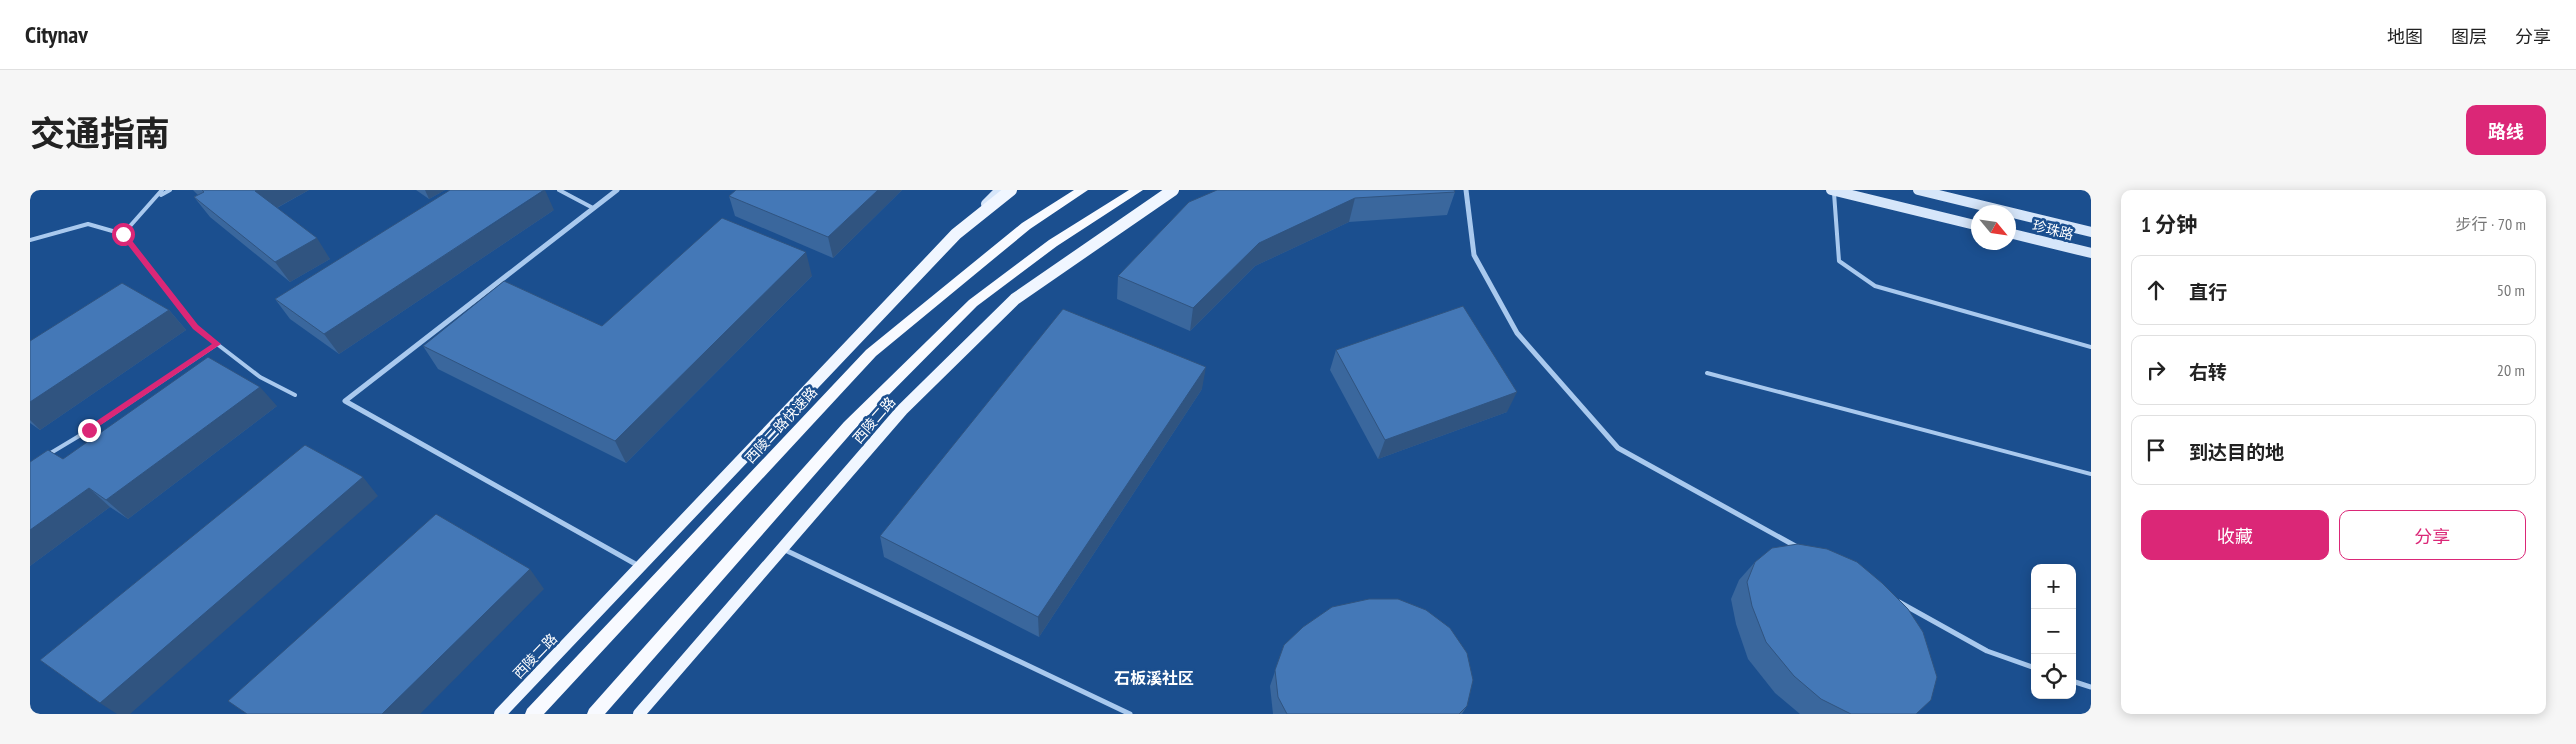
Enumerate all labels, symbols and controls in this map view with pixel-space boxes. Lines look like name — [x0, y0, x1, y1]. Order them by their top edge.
text: Citynav — [25, 19, 88, 50]
text: 地图 — [2387, 25, 2423, 48]
text: 图层 — [2451, 25, 2487, 48]
text: 分享 — [2515, 25, 2551, 48]
button: 路线 — [2466, 105, 2546, 155]
text: 交通指南 — [30, 110, 170, 156]
north arrow — [1971, 205, 2016, 250]
text: 1 分钟 — [2141, 211, 2197, 238]
text: 步行 · 70 m — [2456, 214, 2526, 234]
street label: 珍珠路 — [2030, 216, 2076, 244]
route start — [112, 223, 135, 246]
icon: ahead — [2142, 276, 2170, 304]
text: 直行 — [2189, 280, 2227, 304]
text: 50 m — [2497, 280, 2525, 300]
icon: right — [2142, 356, 2170, 384]
text: 右转 — [2189, 360, 2227, 384]
text: 20 m — [2497, 360, 2525, 380]
street label: 西陵二路快速路 — [741, 383, 821, 467]
street label: 西陵二路 — [849, 393, 899, 447]
route end — [78, 419, 101, 442]
icon: arrive — [2142, 436, 2170, 464]
text: 到达目的地 — [2189, 440, 2284, 464]
button: 收藏 — [2141, 510, 2329, 560]
button: 分享 — [2339, 510, 2526, 560]
map controls — [2031, 564, 2076, 699]
button: + — [2031, 564, 2076, 609]
button: − — [2031, 609, 2076, 654]
street label: 西陵二路 — [509, 630, 561, 682]
button: locate — [2031, 654, 2076, 699]
district label: 石板溪社区 — [1114, 668, 1194, 688]

